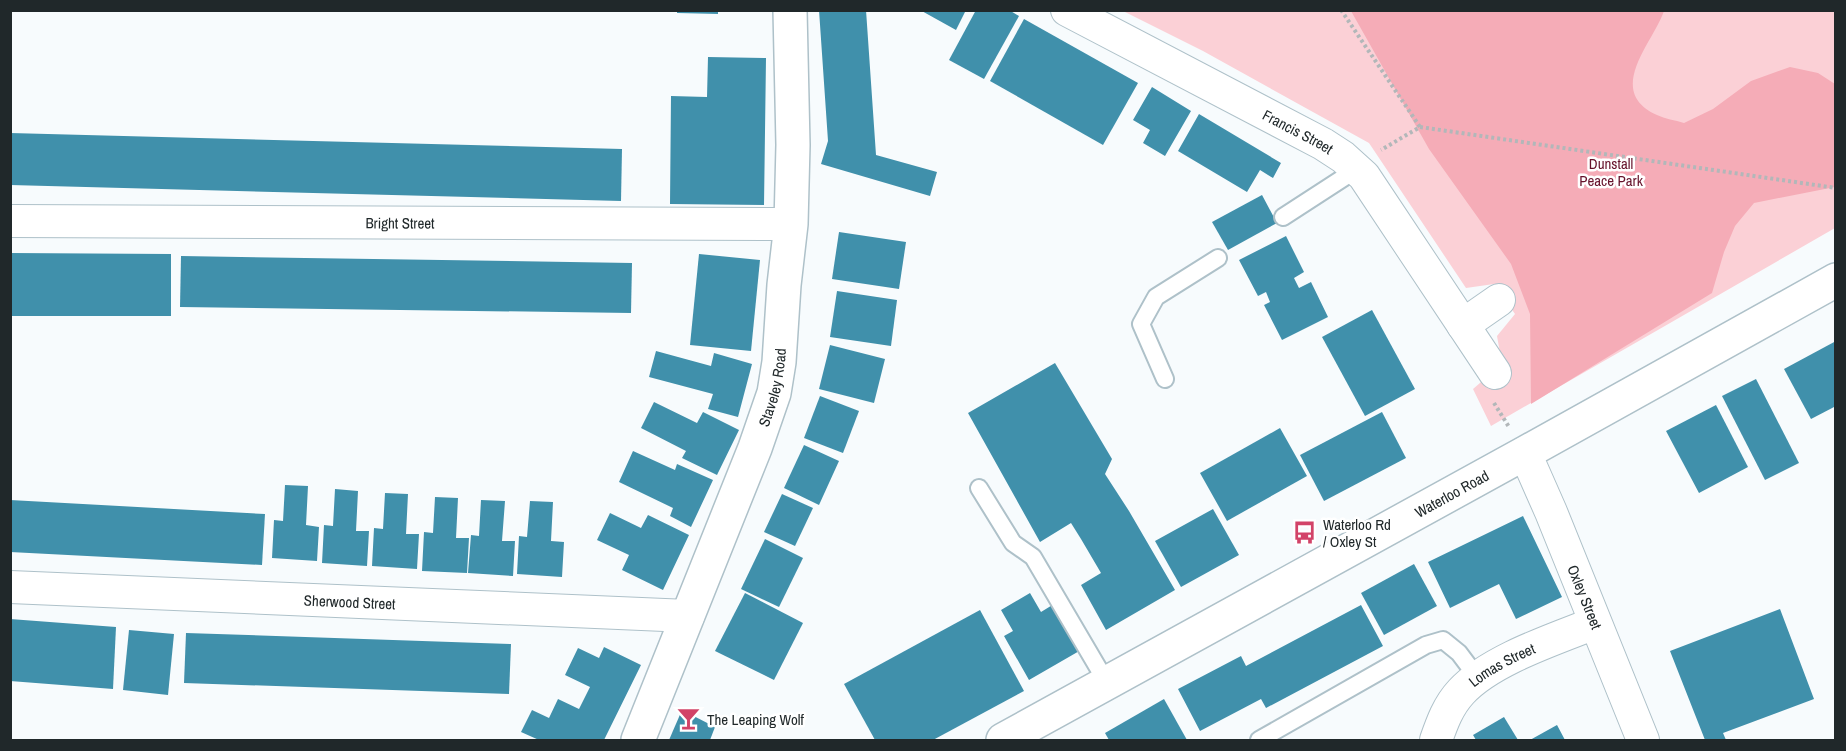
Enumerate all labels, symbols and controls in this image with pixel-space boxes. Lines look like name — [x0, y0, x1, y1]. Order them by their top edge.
street label: Francis Street — [1259, 104, 1338, 159]
park label: Dunstall Peace Park — [1579, 153, 1644, 191]
street label: Bright Street — [365, 212, 435, 233]
street label: Staveley Road — [753, 347, 790, 429]
street label: Waterloo Road — [1411, 464, 1492, 522]
place label: Waterloo Rd / Oxley St — [1323, 514, 1391, 552]
bus stop icon: Waterloo Rd / Oxley St — [1292, 520, 1318, 546]
street label: Oxley Street — [1563, 562, 1608, 633]
street label: Sherwood Street — [303, 589, 397, 614]
street label: Lomas Street — [1464, 637, 1539, 691]
bar icon: The Leaping Wolf — [676, 706, 702, 732]
place label: The Leaping Wolf — [707, 709, 804, 730]

